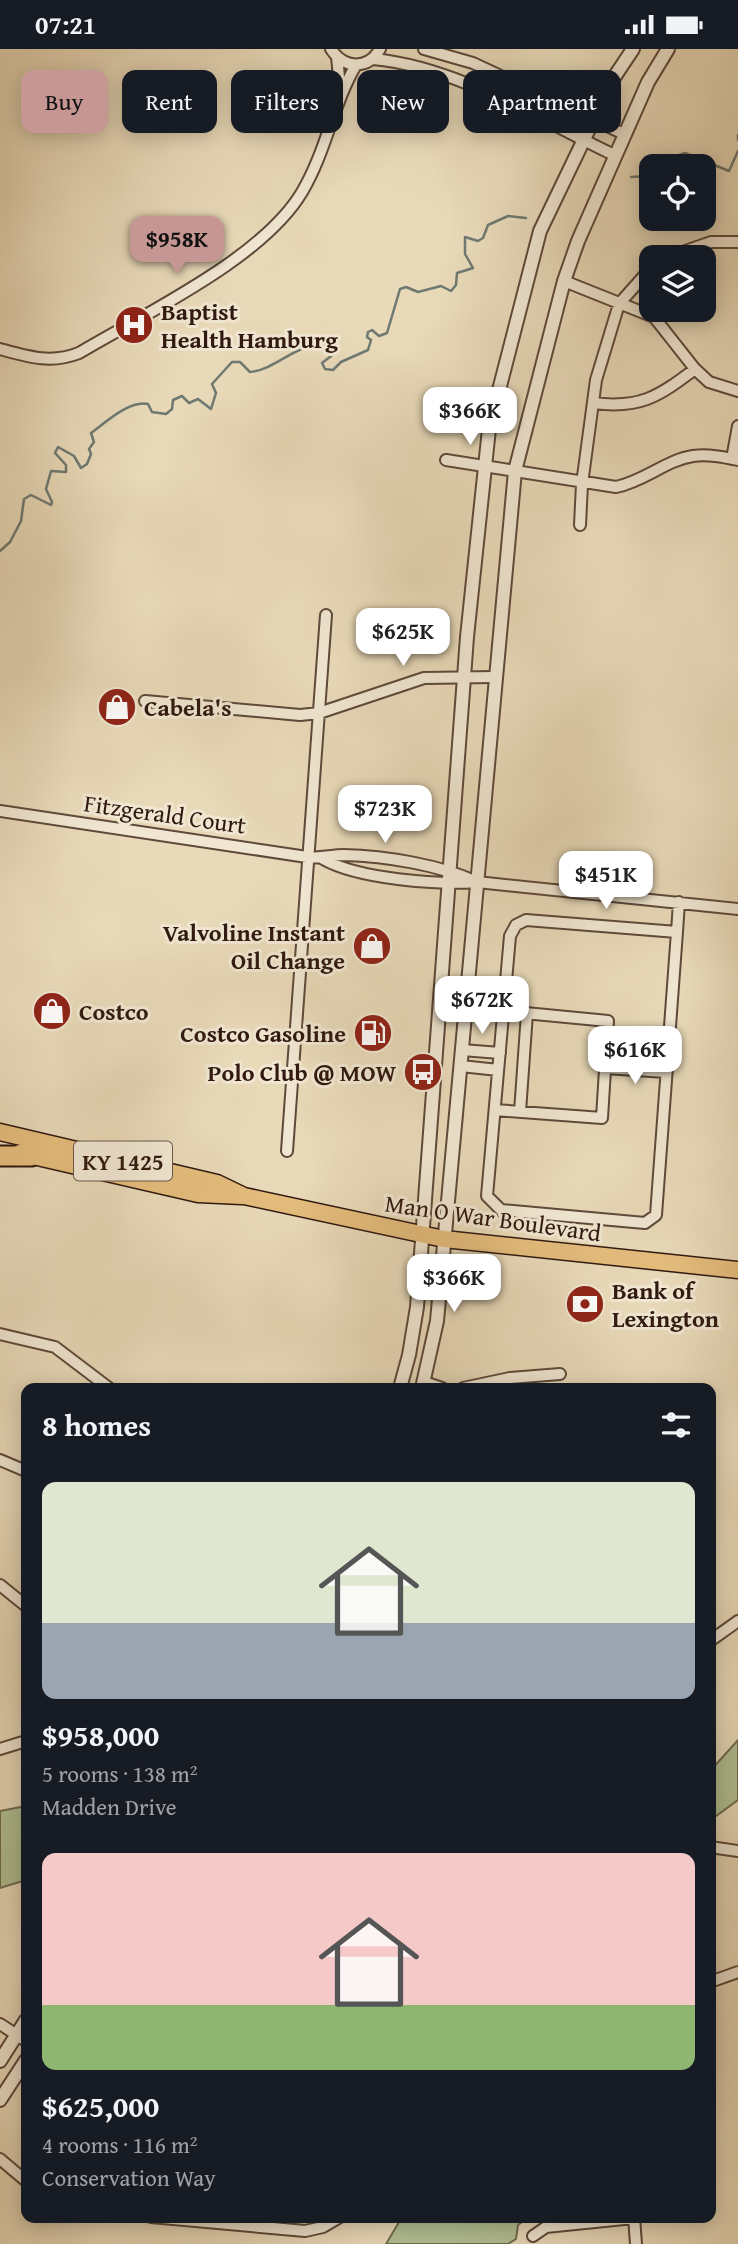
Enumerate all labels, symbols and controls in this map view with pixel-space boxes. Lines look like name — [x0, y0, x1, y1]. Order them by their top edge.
text: 07:21 — [35, 5, 96, 44]
chip: Buy — [21, 70, 108, 133]
chip: Rent — [122, 70, 217, 133]
chip: Filters — [231, 70, 343, 133]
chip: New — [357, 70, 449, 133]
chip: Apartment — [463, 70, 621, 133]
map controls — [639, 154, 716, 322]
button: locate — [639, 154, 716, 231]
pin: $958K — [128, 217, 226, 276]
text: $958K — [146, 222, 208, 255]
button: layers — [639, 245, 716, 322]
place label: Baptist Health Hamburg — [161, 294, 338, 357]
hospital icon: Baptist Health Hamburg — [113, 304, 155, 346]
pin: $366K — [421, 387, 519, 447]
text: $366K — [439, 393, 501, 426]
pin: $625K — [354, 609, 452, 668]
text: $625K — [372, 614, 434, 647]
shop icon: Cabela's — [96, 686, 138, 728]
place label: Cabela's — [144, 690, 232, 725]
street label: Fitzgerald Court — [82, 785, 249, 843]
pin: $723K — [336, 785, 434, 845]
text: $723K — [354, 791, 416, 824]
pin: $451K — [557, 851, 655, 911]
text: $451K — [575, 857, 637, 890]
place label: Valvoline Instant Oil Change — [163, 915, 345, 978]
shop icon: Valvoline Instant Oil Change — [351, 925, 393, 967]
pin: $672K — [433, 977, 531, 1036]
text: $672K — [451, 982, 513, 1015]
shop icon: Costco — [31, 990, 73, 1032]
place label: Costco — [79, 994, 149, 1029]
fuel station icon: Costco Gasoline — [352, 1012, 394, 1054]
place label: Costco Gasoline — [180, 1016, 346, 1051]
pin: $616K — [586, 1027, 684, 1086]
text: $616K — [604, 1032, 666, 1065]
bus stop icon: Polo Club @ MOW — [402, 1051, 444, 1093]
place label: Polo Club @ MOW — [208, 1055, 397, 1090]
road number: KY 1425 — [74, 1141, 172, 1181]
street label: Man O War Boulevard — [383, 1186, 603, 1251]
pin: $366K — [405, 1255, 503, 1314]
text: $366K — [423, 1260, 485, 1293]
place label: Bank of Lexington — [612, 1273, 719, 1336]
bank icon: Bank of Lexington — [564, 1283, 606, 1325]
text: 8 homes — [42, 1403, 151, 1447]
icon: filters — [657, 1406, 695, 1444]
icon: home — [306, 1528, 432, 1654]
text: $958,000 — [42, 1713, 159, 1757]
text: 5 rooms · 138 m² — [42, 1757, 197, 1790]
text: Madden Drive — [42, 1790, 177, 1823]
icon: home — [306, 1899, 432, 2025]
text: $625,000 — [42, 2084, 159, 2128]
text: 4 rooms · 116 m² — [42, 2128, 197, 2161]
text: Conservation Way — [42, 2161, 216, 2194]

